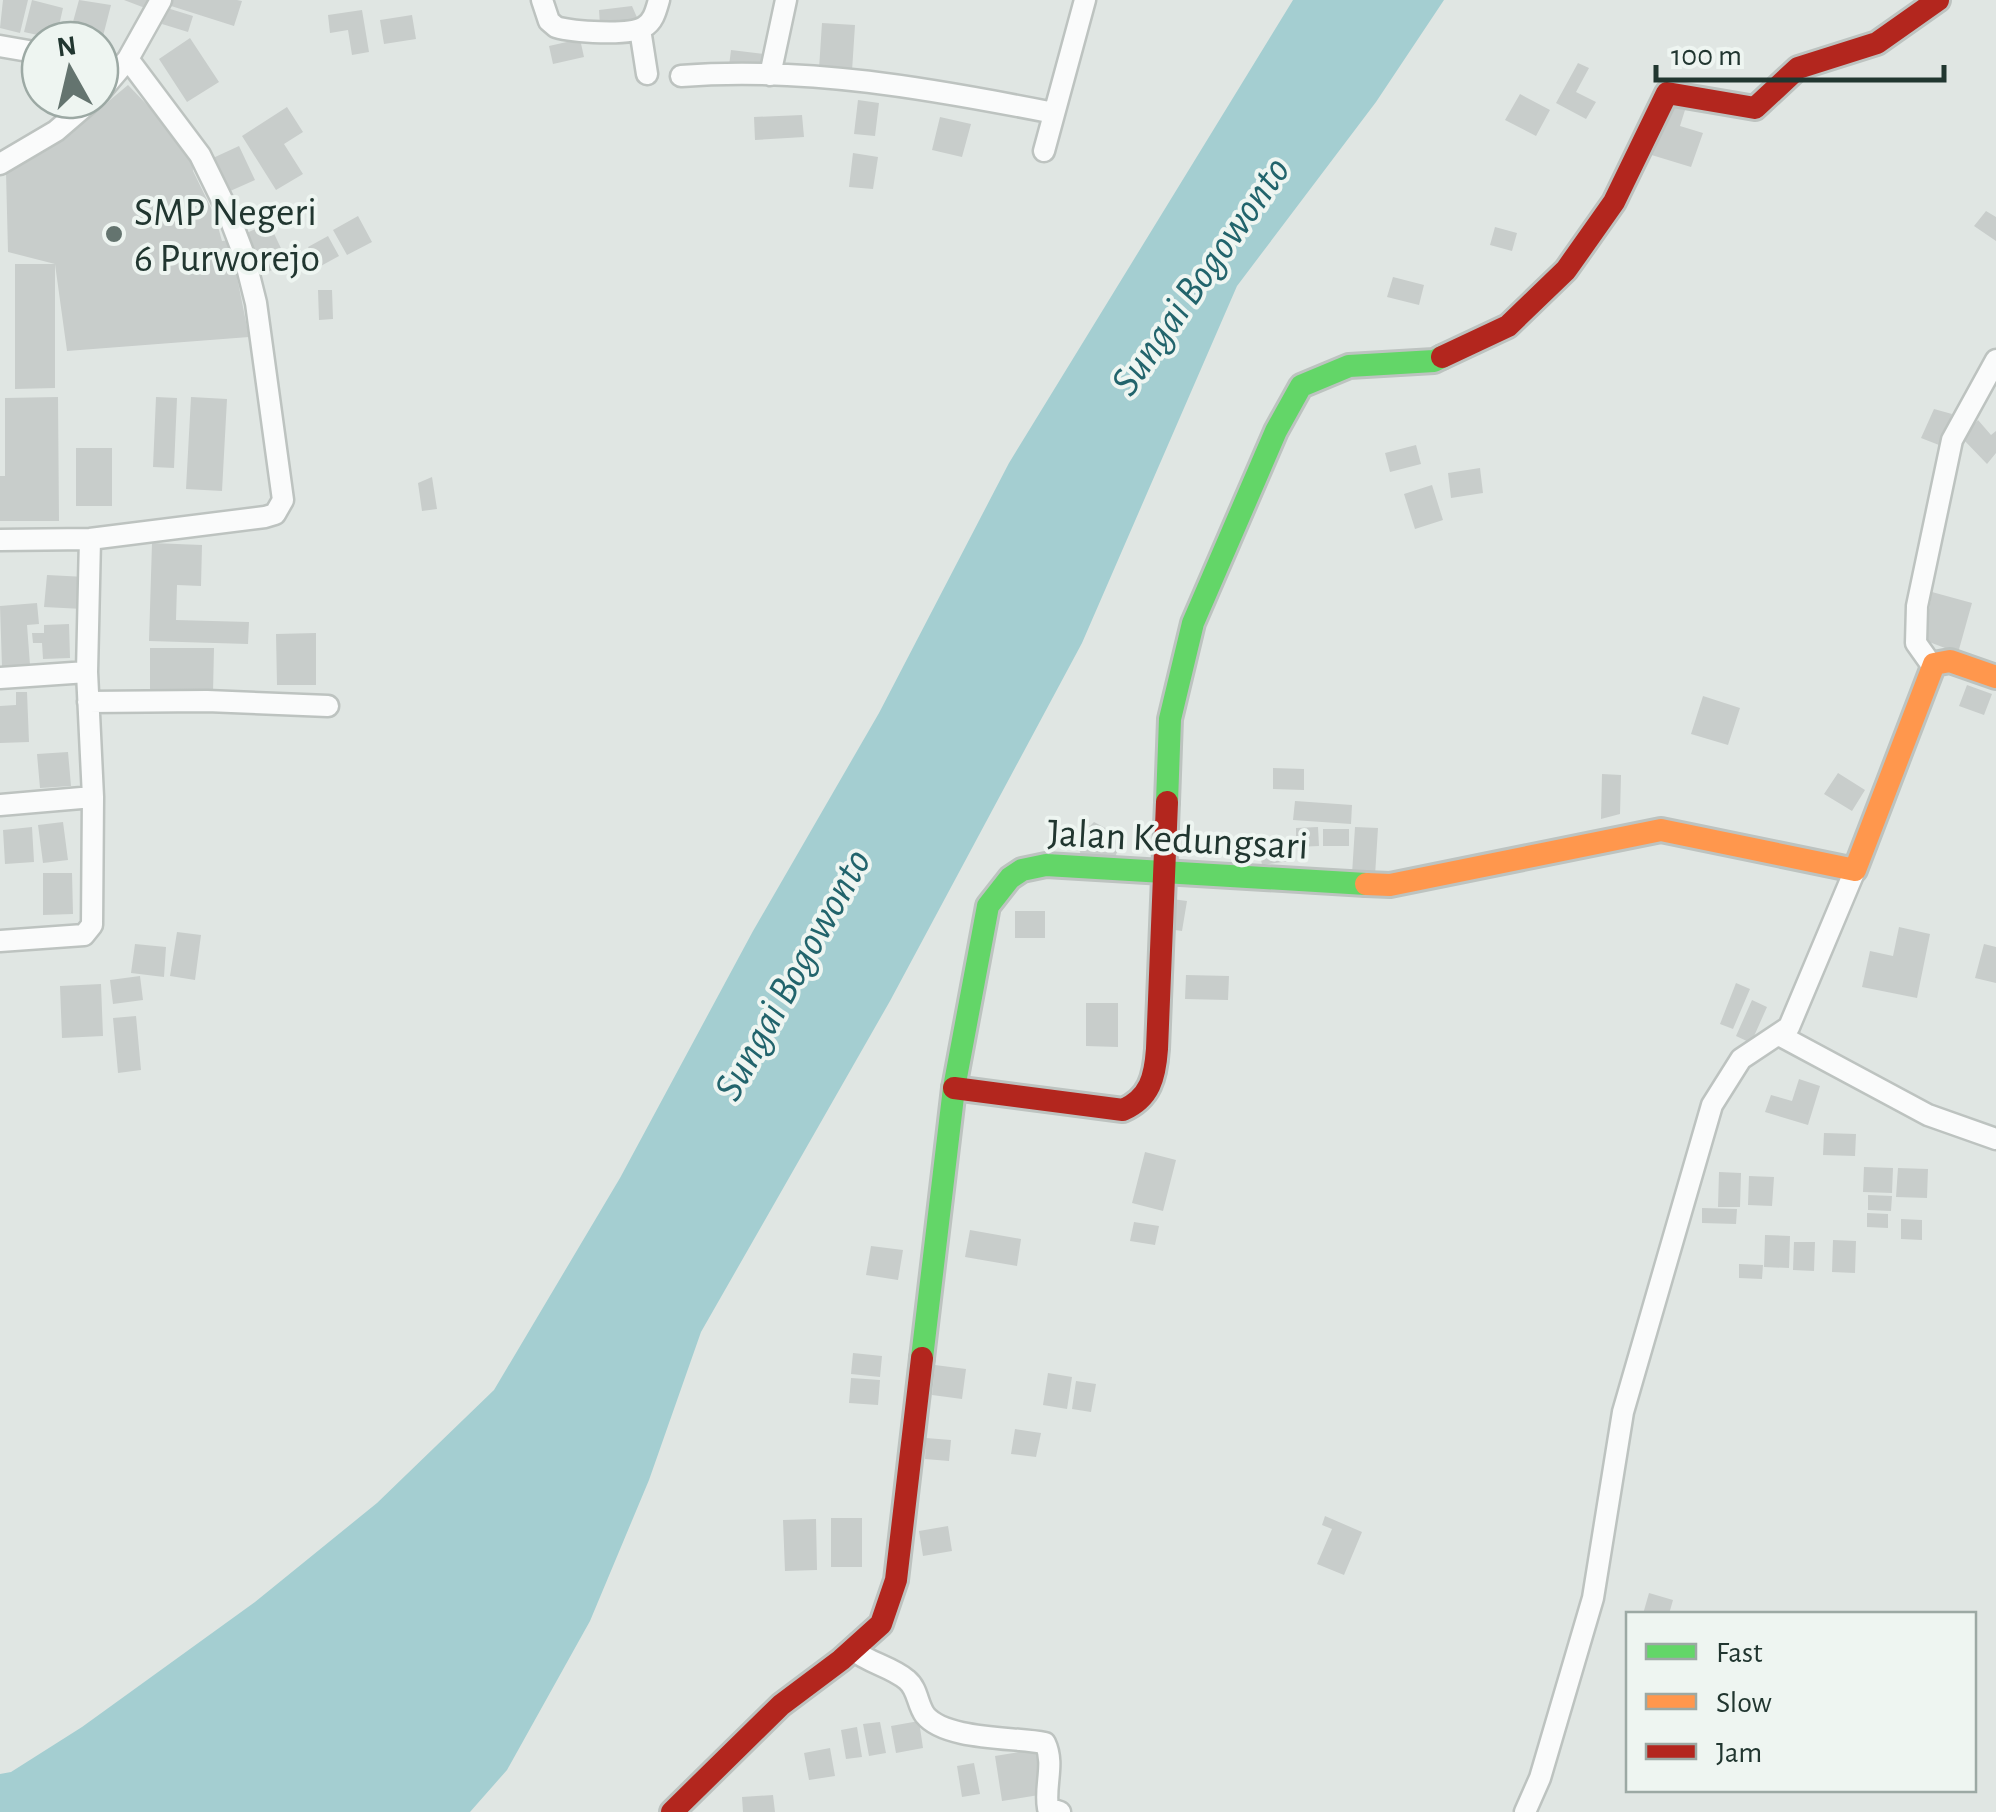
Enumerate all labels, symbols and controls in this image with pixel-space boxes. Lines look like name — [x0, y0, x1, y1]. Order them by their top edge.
north arrow — [20, 20, 120, 120]
scale bar — [1656, 20, 1944, 82]
text: N — [55, 32, 78, 62]
text: 100 m — [1671, 41, 1742, 71]
water label: Sungai Bogowonto — [1103, 150, 1298, 403]
place label: SMP Negeri 6 Purworejo — [134, 193, 320, 279]
marker: SMP Negeri 6 Purworejo — [103, 223, 125, 245]
street label: Jalan Kedungsari — [1047, 813, 1309, 867]
water label: Sungai Bogowonto — [707, 842, 879, 1107]
legend — [1626, 1612, 1976, 1792]
text: Fast — [1716, 1638, 1763, 1668]
text: Slow — [1716, 1688, 1772, 1718]
text: Jam — [1716, 1738, 1762, 1768]

